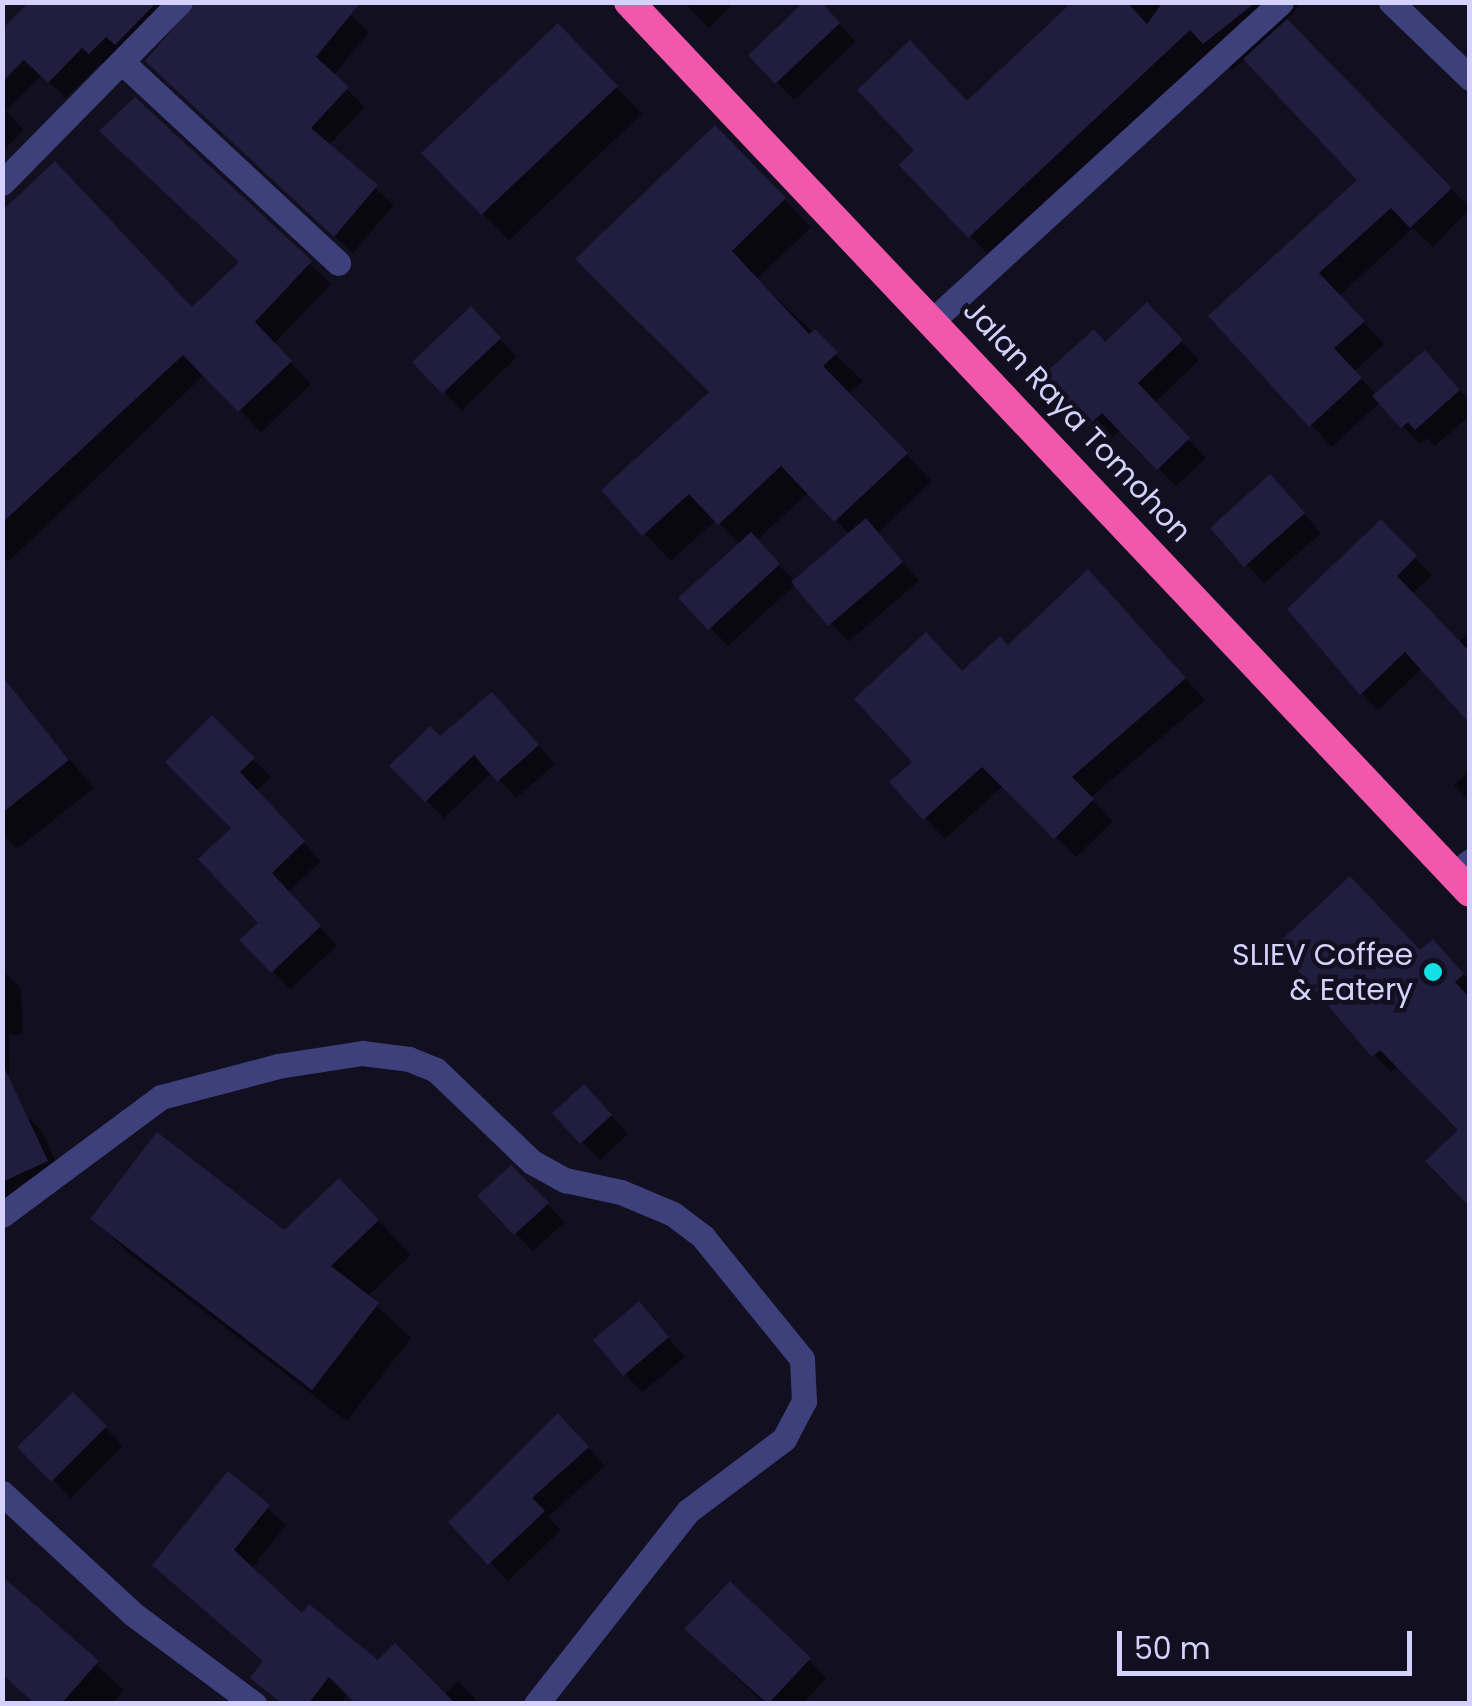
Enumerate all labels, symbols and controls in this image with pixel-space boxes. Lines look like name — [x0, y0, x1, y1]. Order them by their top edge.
street label: Jalan Raya Tomohon — [955, 292, 1199, 550]
place label: SLIEV Coffee & Eatery — [1232, 937, 1413, 1008]
marker: SLIEV Coffee & Eatery — [1422, 961, 1444, 983]
scale bar — [1122, 1611, 1417, 1673]
text: 50 m — [1134, 1627, 1211, 1670]

